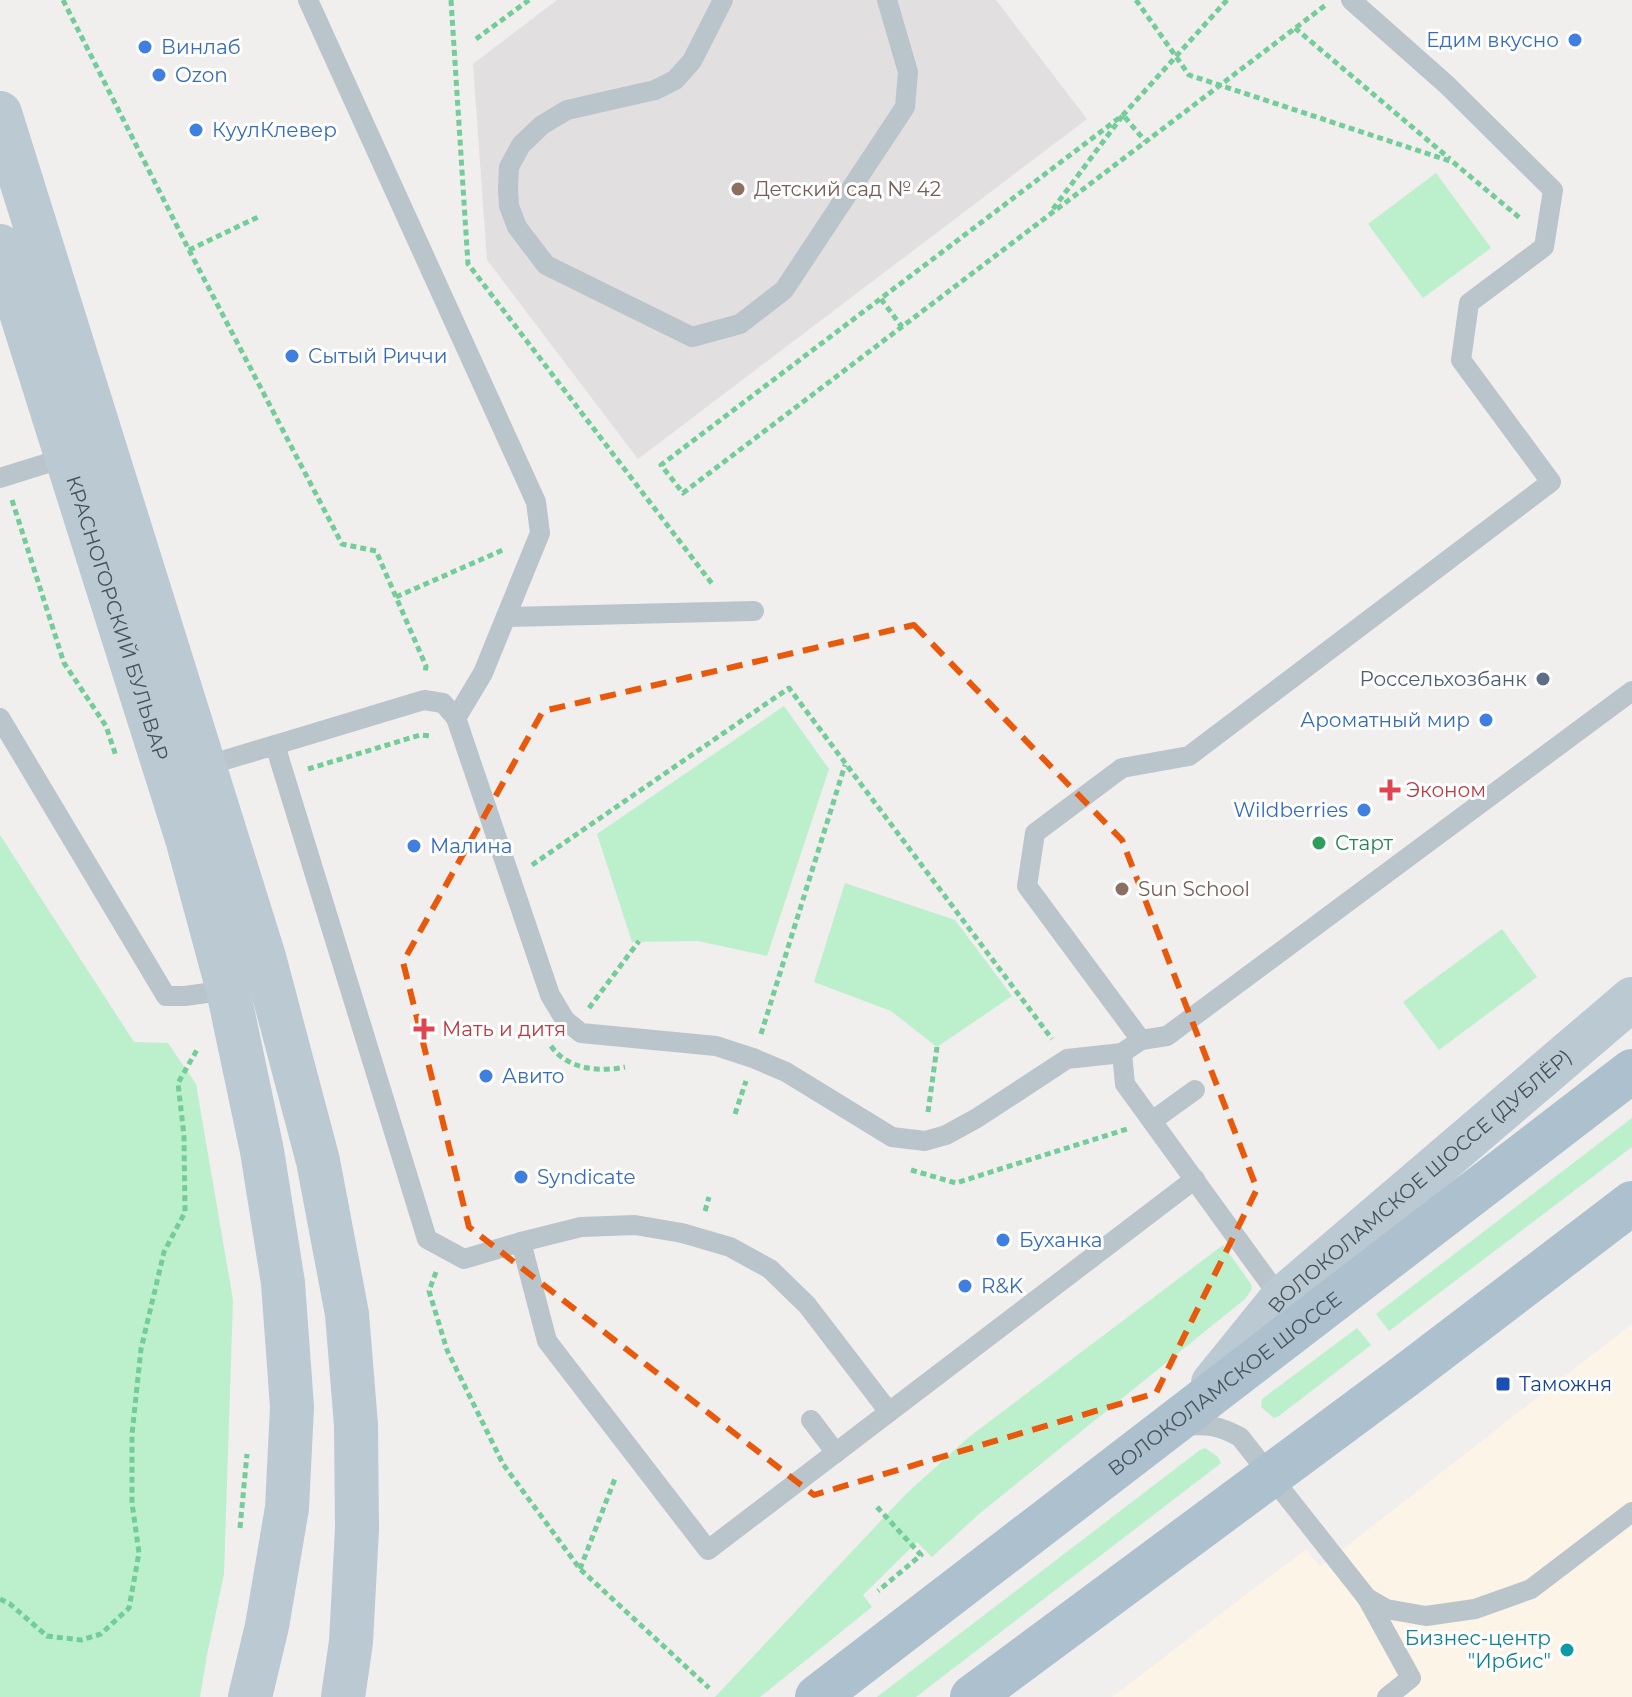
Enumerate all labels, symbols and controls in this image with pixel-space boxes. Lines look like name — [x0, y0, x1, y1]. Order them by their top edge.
place label: Едим вкусно — [1426, 28, 1559, 52]
marker: Едим вкусно — [1566, 31, 1584, 49]
place label: Винлаб — [161, 35, 241, 59]
marker: Винлаб — [136, 38, 154, 56]
place label: Ozon — [175, 63, 228, 87]
marker: Ozon — [150, 66, 168, 84]
place label: КуулКлевер — [212, 118, 337, 142]
marker: КуулКлевер — [187, 121, 205, 139]
place label: Детский сад № 42 — [754, 177, 941, 201]
marker: Детский сад № 42 — [729, 180, 747, 198]
place label: Сытый Риччи — [308, 344, 447, 368]
marker: Сытый Риччи — [283, 347, 301, 365]
street label: КРАСНОГОРСКИЙ БУЛЬВАР — [61, 472, 174, 763]
place label: Россельхозбанк — [1359, 667, 1527, 691]
marker: Россельхозбанк — [1534, 670, 1552, 688]
place label: Ароматный мир — [1300, 708, 1470, 732]
marker: Ароматный мир — [1477, 711, 1495, 729]
place label: Эконом — [1406, 778, 1486, 802]
marker: Эконом — [1381, 781, 1399, 799]
place label: Wildberries — [1233, 798, 1348, 822]
marker: Wildberries — [1355, 801, 1373, 819]
place label: Старт — [1335, 831, 1393, 855]
place label: Малина — [430, 834, 512, 858]
marker: Старт — [1310, 834, 1328, 852]
marker: Малина — [405, 837, 423, 855]
place label: Sun School — [1138, 877, 1250, 901]
marker: Sun School — [1113, 880, 1131, 898]
place label: Мать и дитя — [442, 1017, 566, 1041]
marker: Мать и дитя — [413, 1018, 435, 1040]
street label: ВОЛОКОЛАМСКОЕ ШОССЕ (ДУБЛЁР) — [1263, 1044, 1576, 1318]
place label: Авито — [502, 1064, 565, 1088]
marker: Авито — [477, 1067, 495, 1085]
place label: Syndicate — [537, 1165, 635, 1189]
marker: Syndicate — [512, 1168, 530, 1186]
place label: Буханка — [1019, 1228, 1103, 1252]
marker: Буханка — [994, 1231, 1012, 1249]
place label: R&K — [981, 1274, 1024, 1298]
marker: R&K — [956, 1277, 974, 1295]
street label: ВОЛОКОЛАМСКОЕ ШОССЕ — [1103, 1287, 1346, 1481]
place label: Таможня — [1519, 1372, 1612, 1396]
marker: Таможня — [1494, 1375, 1512, 1393]
place label: Бизнес-центр "Ирбис" — [1405, 1626, 1551, 1673]
marker: Бизнес-центр "Ирбис" — [1558, 1641, 1576, 1659]

